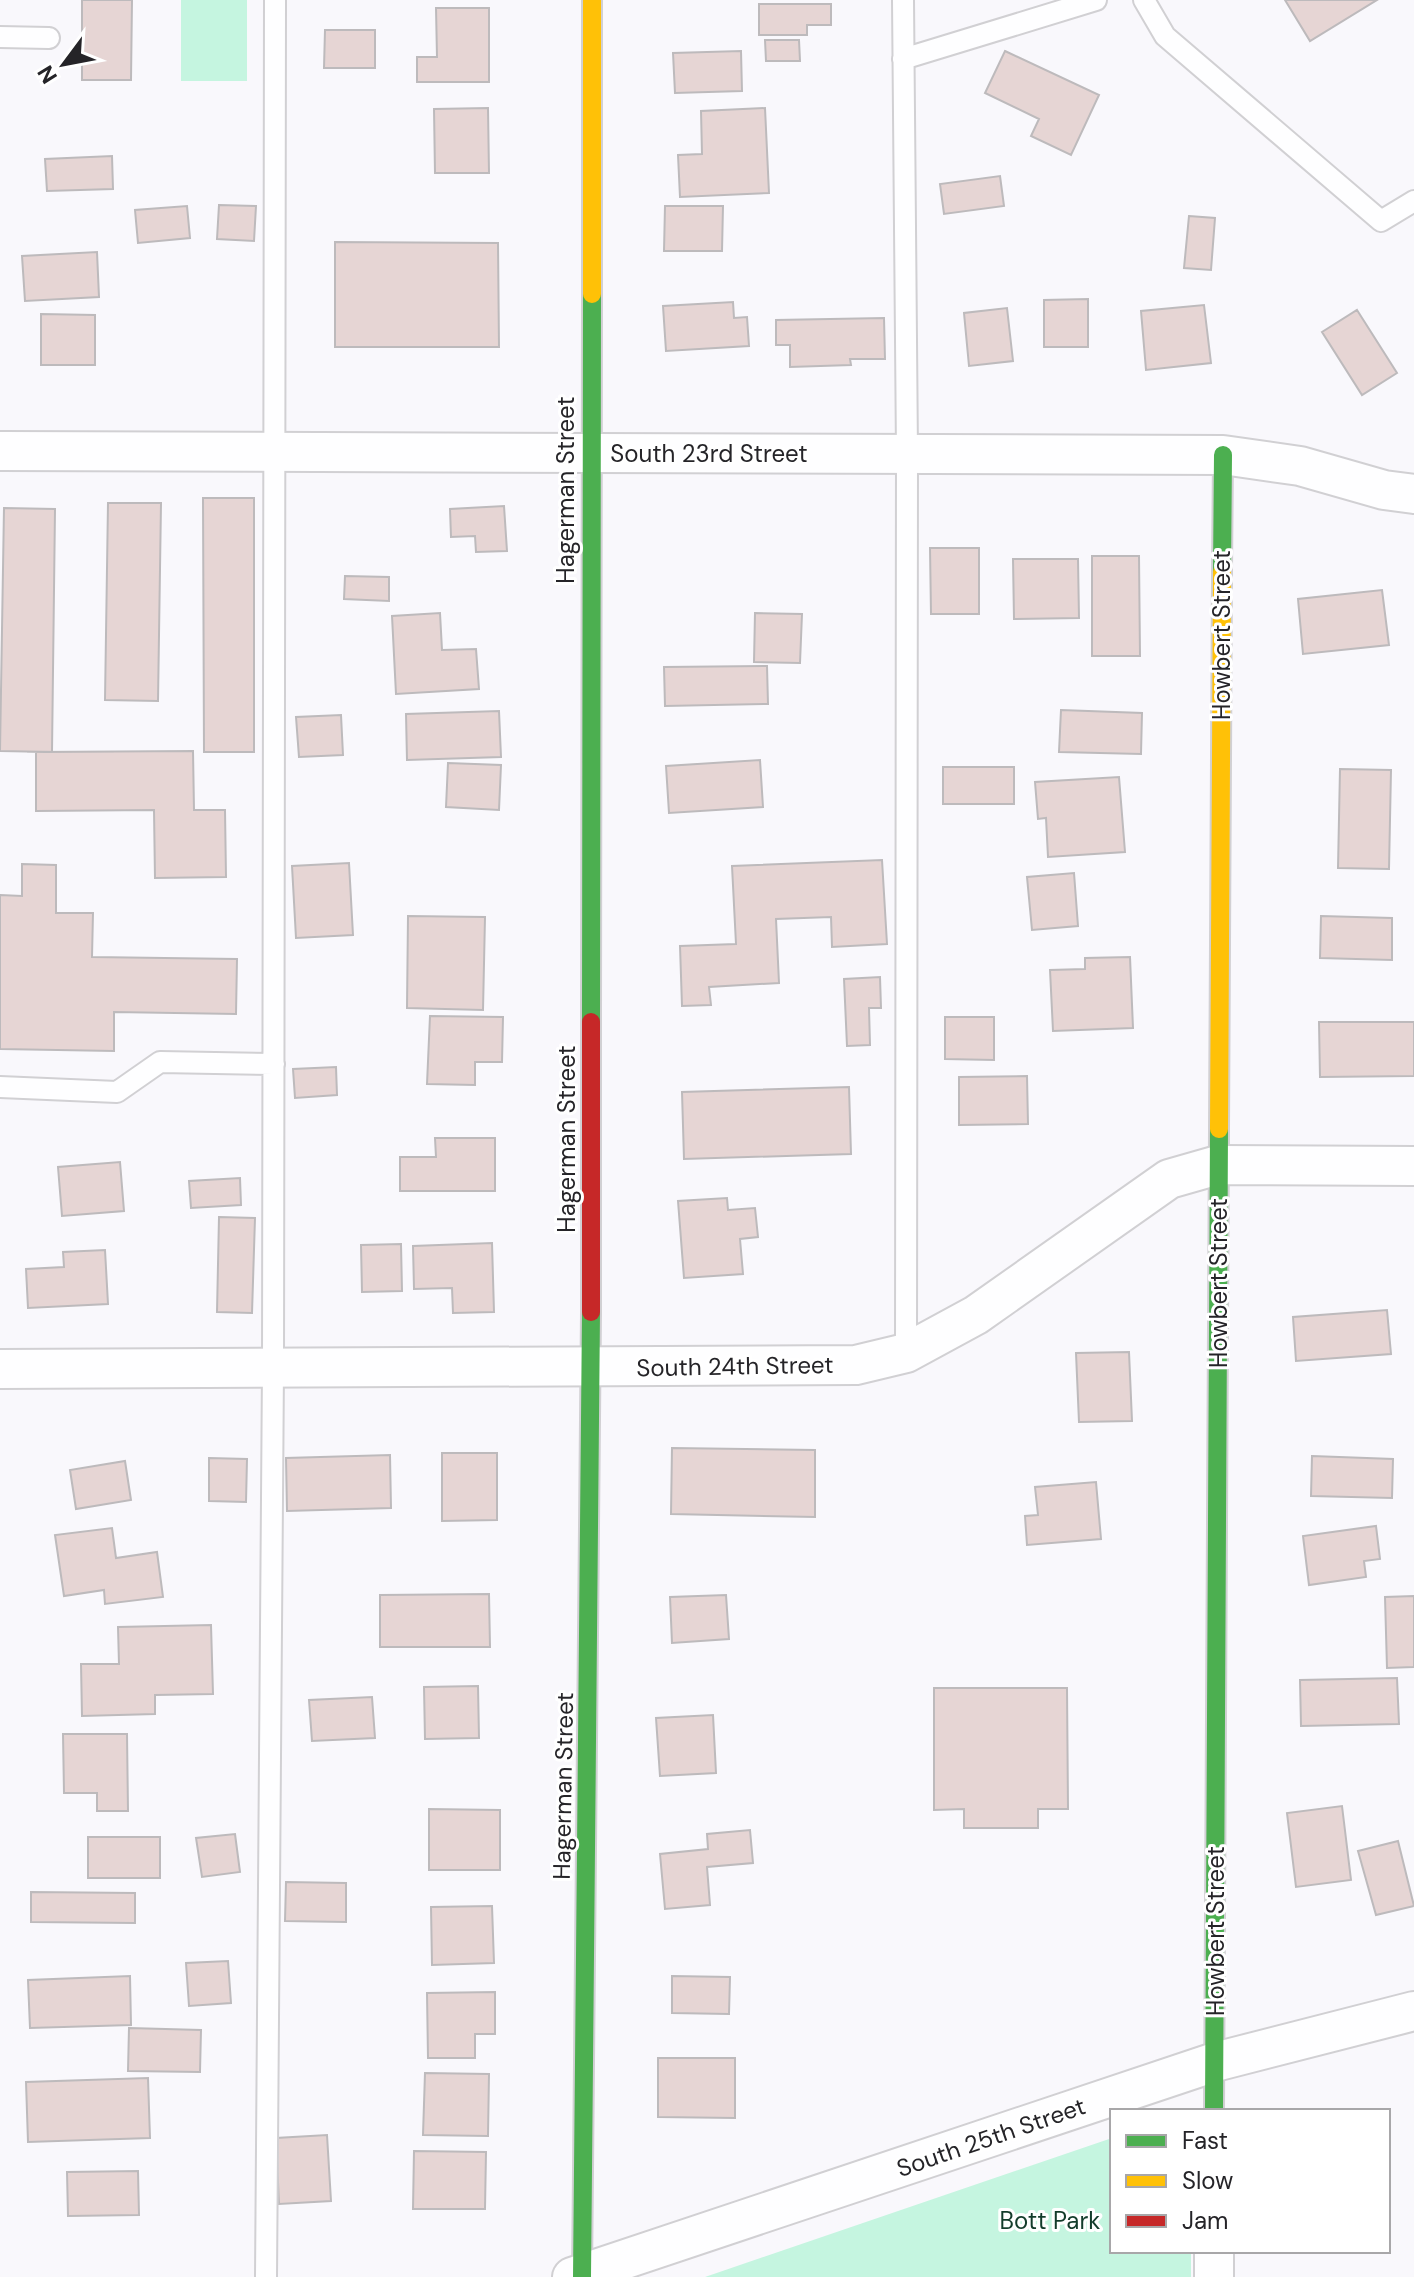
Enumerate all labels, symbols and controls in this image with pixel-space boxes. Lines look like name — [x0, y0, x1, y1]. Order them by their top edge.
north arrow — [24, 24, 104, 104]
text: N — [31, 60, 64, 89]
street label: Hagerman Street — [550, 396, 581, 584]
street label: South 23rd Street — [610, 438, 808, 469]
street label: Howbert Street — [1206, 550, 1237, 720]
street label: Hagerman Street — [551, 1045, 582, 1233]
street label: Howbert Street — [1203, 1198, 1234, 1368]
street label: South 24th Street — [636, 1349, 834, 1383]
street label: Hagerman Street — [546, 1692, 580, 1880]
street label: Howbert Street — [1200, 1846, 1231, 2016]
street label: South 25th Street — [893, 2090, 1089, 2184]
legend — [1110, 2109, 1390, 2253]
text: Fast — [1182, 2125, 1228, 2156]
text: Slow — [1182, 2165, 1233, 2196]
park label: Bott Park — [1000, 2205, 1100, 2236]
text: Jam — [1182, 2205, 1228, 2236]

